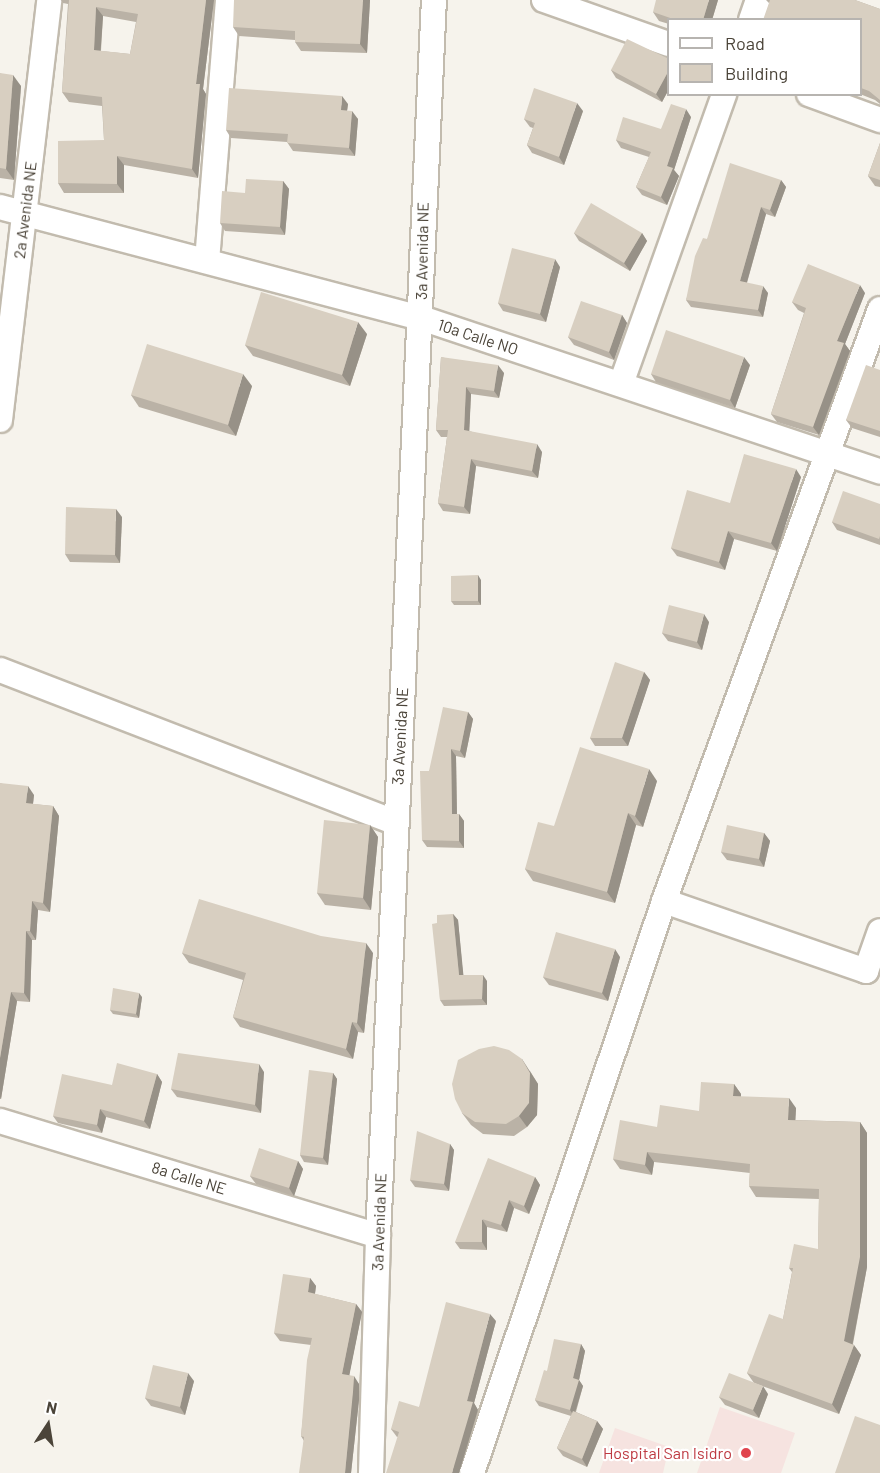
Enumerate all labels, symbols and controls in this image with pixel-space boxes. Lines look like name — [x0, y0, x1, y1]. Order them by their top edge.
legend — [667, 18, 862, 96]
text: Road — [725, 32, 765, 54]
text: Building — [725, 62, 788, 84]
street label: 2a Avenida NE — [9, 160, 41, 260]
street label: 3a Avenida NE — [412, 202, 432, 300]
street label: 10a Calle NO — [435, 315, 521, 359]
street label: 3a Avenida NE — [388, 687, 412, 785]
street label: 8a Calle NE — [149, 1158, 229, 1198]
street label: 3a Avenida NE — [368, 1173, 390, 1271]
north arrow — [18, 1395, 78, 1455]
text: N — [45, 1397, 59, 1417]
place label: Hospital San Isidro — [603, 1443, 732, 1463]
marker: Hospital San Isidro — [737, 1444, 755, 1462]

